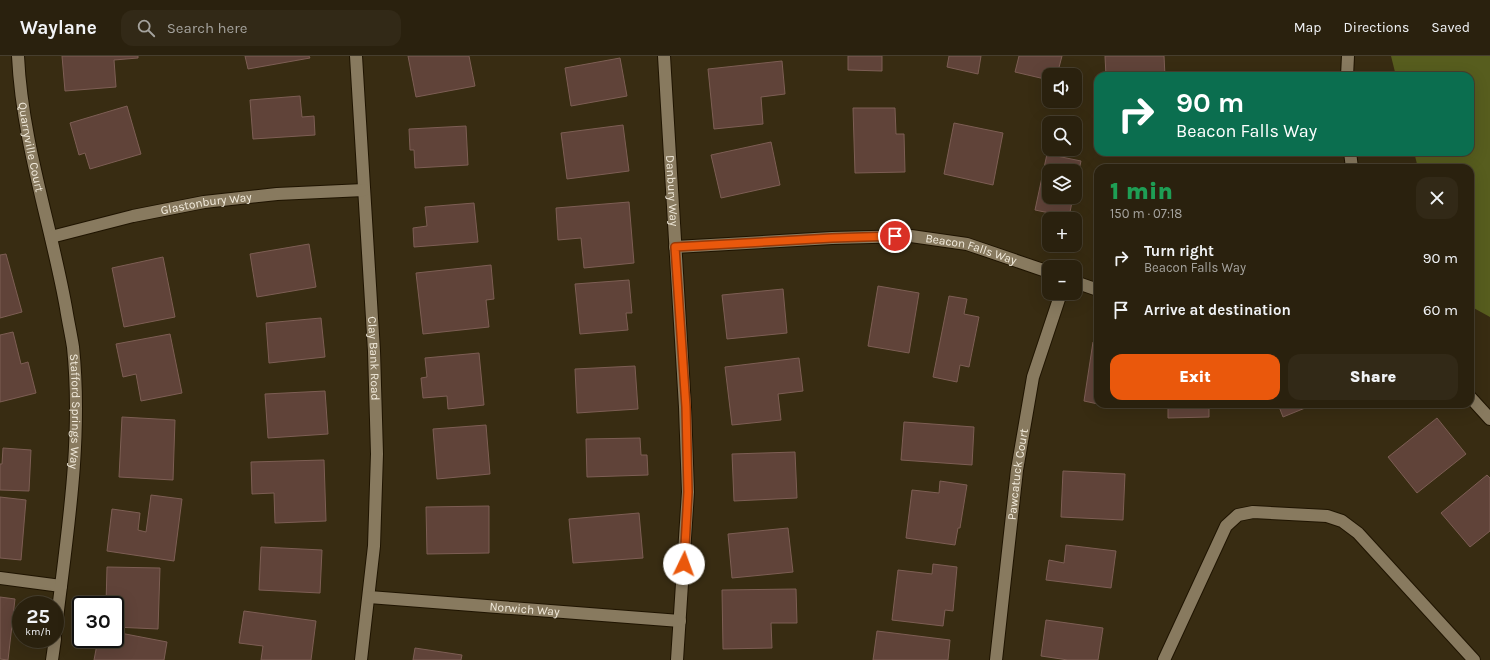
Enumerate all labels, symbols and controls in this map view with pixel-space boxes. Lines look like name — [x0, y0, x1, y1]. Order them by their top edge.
search box — [121, 10, 401, 46]
text: Waylane — [20, 17, 97, 39]
icon: search — [135, 17, 157, 39]
text: Search here — [167, 19, 247, 37]
text: Map — [1294, 19, 1322, 36]
text: Directions — [1344, 19, 1409, 36]
text: Saved — [1431, 19, 1470, 36]
map controls — [1042, 68, 1082, 300]
button: sound — [1042, 68, 1082, 108]
text: 90 m — [1176, 86, 1244, 119]
icon: right — [1110, 88, 1162, 140]
street label: Quarryville Court — [15, 101, 47, 194]
button: search — [1042, 116, 1082, 156]
text: Beacon Falls Way — [1176, 120, 1317, 142]
street label: Danbury Way — [663, 155, 681, 227]
button: layers — [1042, 164, 1082, 204]
text: 1 min — [1110, 177, 1173, 205]
button: close — [1416, 177, 1458, 219]
street label: Glastonbury Way — [159, 190, 253, 217]
text: 150 m · 07:18 — [1110, 206, 1182, 221]
button: + — [1042, 212, 1082, 252]
pin — [878, 219, 912, 253]
icon: arrive — [884, 225, 906, 247]
street label: Beacon Falls Way — [924, 231, 1019, 268]
text: Turn right — [1144, 242, 1214, 260]
icon: right — [1110, 247, 1132, 269]
text: 90 m — [1423, 249, 1458, 267]
button: − — [1042, 260, 1082, 300]
text: Beacon Falls Way — [1144, 260, 1246, 275]
icon: arrive — [1110, 299, 1132, 321]
text: Arrive at destination — [1144, 301, 1291, 319]
text: 60 m — [1423, 301, 1458, 319]
street label: Clay Bank Road — [365, 316, 382, 401]
street label: Stafford Springs Way — [67, 353, 83, 470]
button: Exit — [1110, 354, 1280, 400]
button: Share — [1288, 354, 1458, 400]
street label: Pawcatuck Court — [1005, 427, 1031, 521]
position arrow — [663, 543, 705, 585]
speed limit sign: 30 — [72, 596, 124, 648]
street label: Norwich Way — [489, 599, 561, 619]
text: 25 — [26, 605, 50, 628]
text: km/h — [25, 626, 51, 638]

